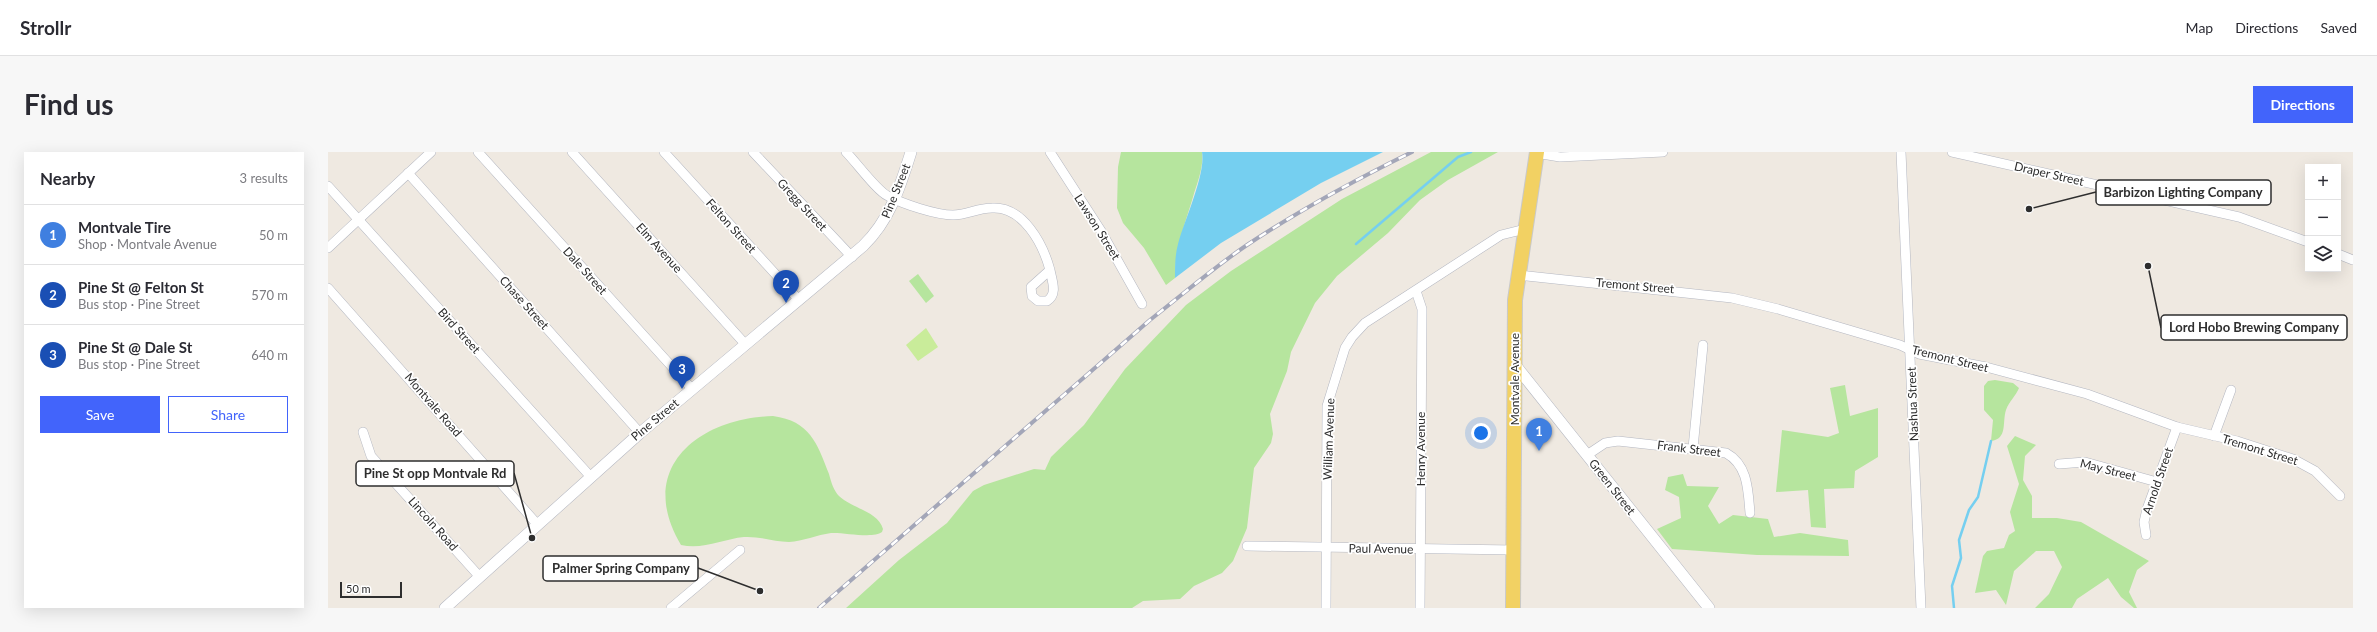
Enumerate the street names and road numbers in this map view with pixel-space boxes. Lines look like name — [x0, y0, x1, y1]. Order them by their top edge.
street label: Draper Street — [2013, 158, 2086, 189]
street label: Pine Street — [878, 161, 914, 220]
street label: Gregg Street — [774, 175, 831, 235]
street label: Lawson Street — [1071, 191, 1124, 263]
street label: Felton Street — [703, 195, 760, 256]
street label: Elm Avenue — [633, 220, 686, 276]
street label: Dale Street — [560, 244, 611, 298]
street label: Chase Street — [496, 273, 553, 333]
street label: Tremont Street — [1595, 275, 1675, 296]
street label: Bird Street — [435, 305, 484, 357]
street label: Montvale Avenue — [1507, 333, 1522, 425]
street label: Tremont Street — [1910, 342, 1991, 375]
street label: Nashua Street — [1904, 366, 1921, 441]
street label: Montvale Road — [402, 370, 465, 440]
street label: Pine Street — [628, 395, 682, 444]
street label: William Avenue — [1320, 398, 1337, 480]
street label: Henry Avenue — [1413, 412, 1428, 486]
street label: Tremont Street — [2220, 431, 2301, 468]
street label: Frank Street — [1656, 437, 1722, 460]
street label: Arnold Street — [2139, 445, 2176, 516]
street label: May Street — [2078, 455, 2138, 484]
street label: Green Street — [1586, 456, 1639, 518]
street label: Lincoln Road — [405, 494, 461, 554]
street label: Paul Avenue — [1348, 540, 1414, 557]

